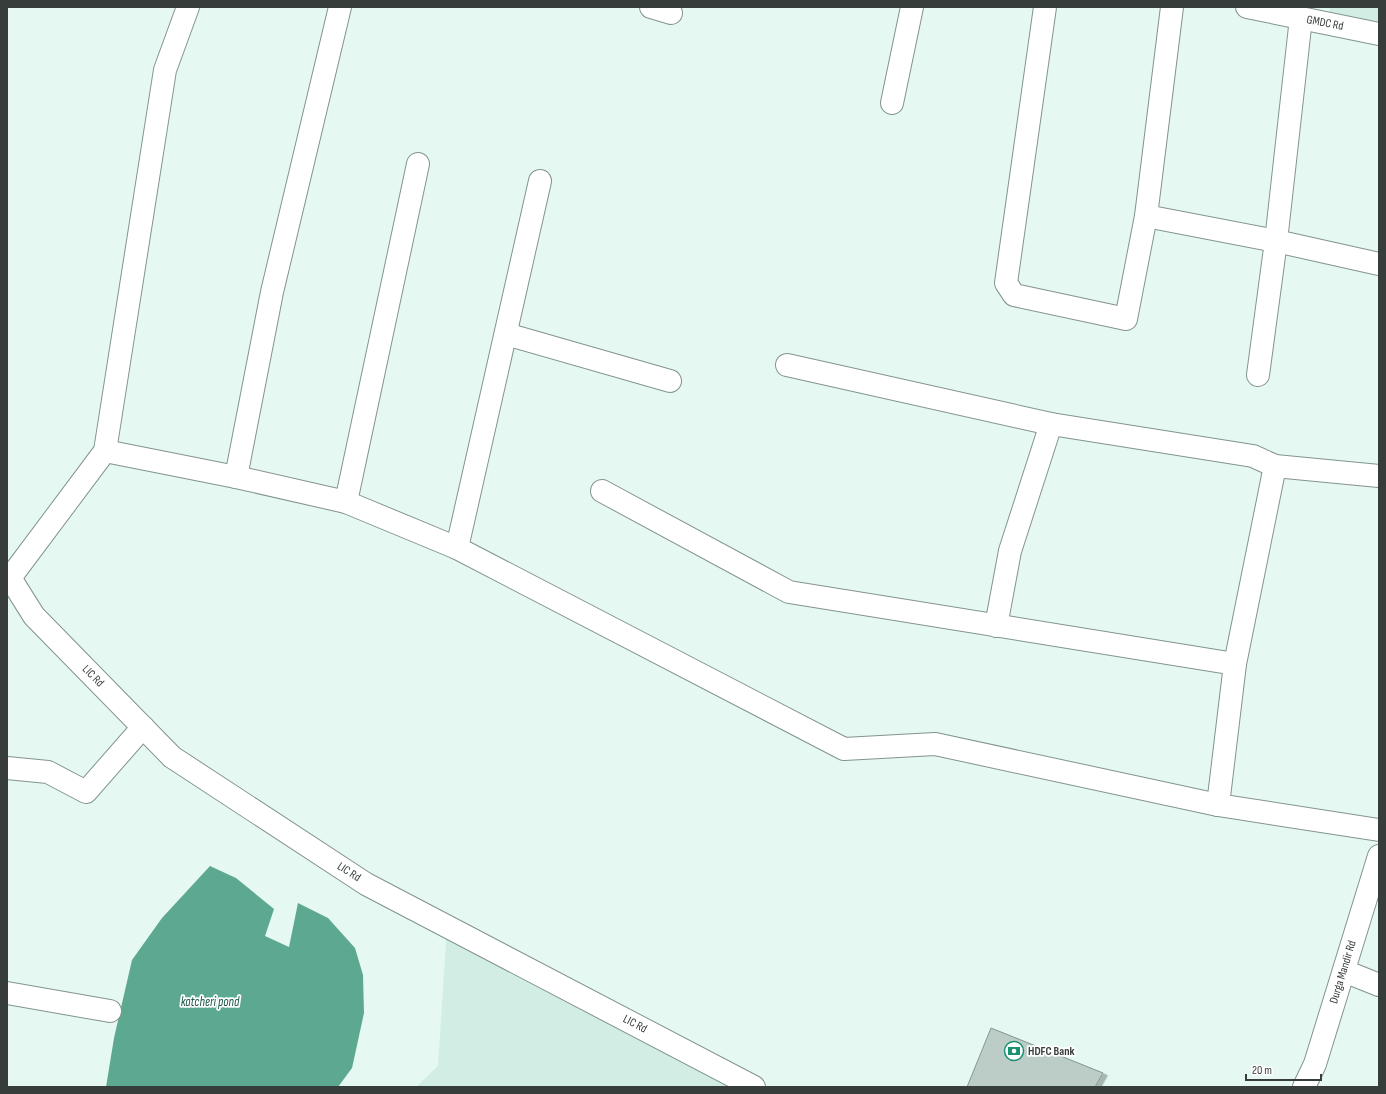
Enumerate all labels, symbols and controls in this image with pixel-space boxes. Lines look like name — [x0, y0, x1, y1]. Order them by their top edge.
street label: GMDC Rd — [1305, 12, 1345, 34]
street label: LIC Rd — [79, 662, 107, 690]
street label: LIC Rd — [334, 859, 364, 885]
street label: Durga Mandir Rd — [1326, 939, 1360, 1005]
water label: katcheri pond — [181, 994, 240, 1010]
street label: LIC Rd — [620, 1012, 650, 1036]
bank icon: HDFC Bank — [1003, 1040, 1025, 1062]
place label: HDFC Bank — [1028, 1044, 1075, 1059]
scale bar — [1246, 1056, 1321, 1082]
text: 20 m — [1252, 1063, 1272, 1078]

